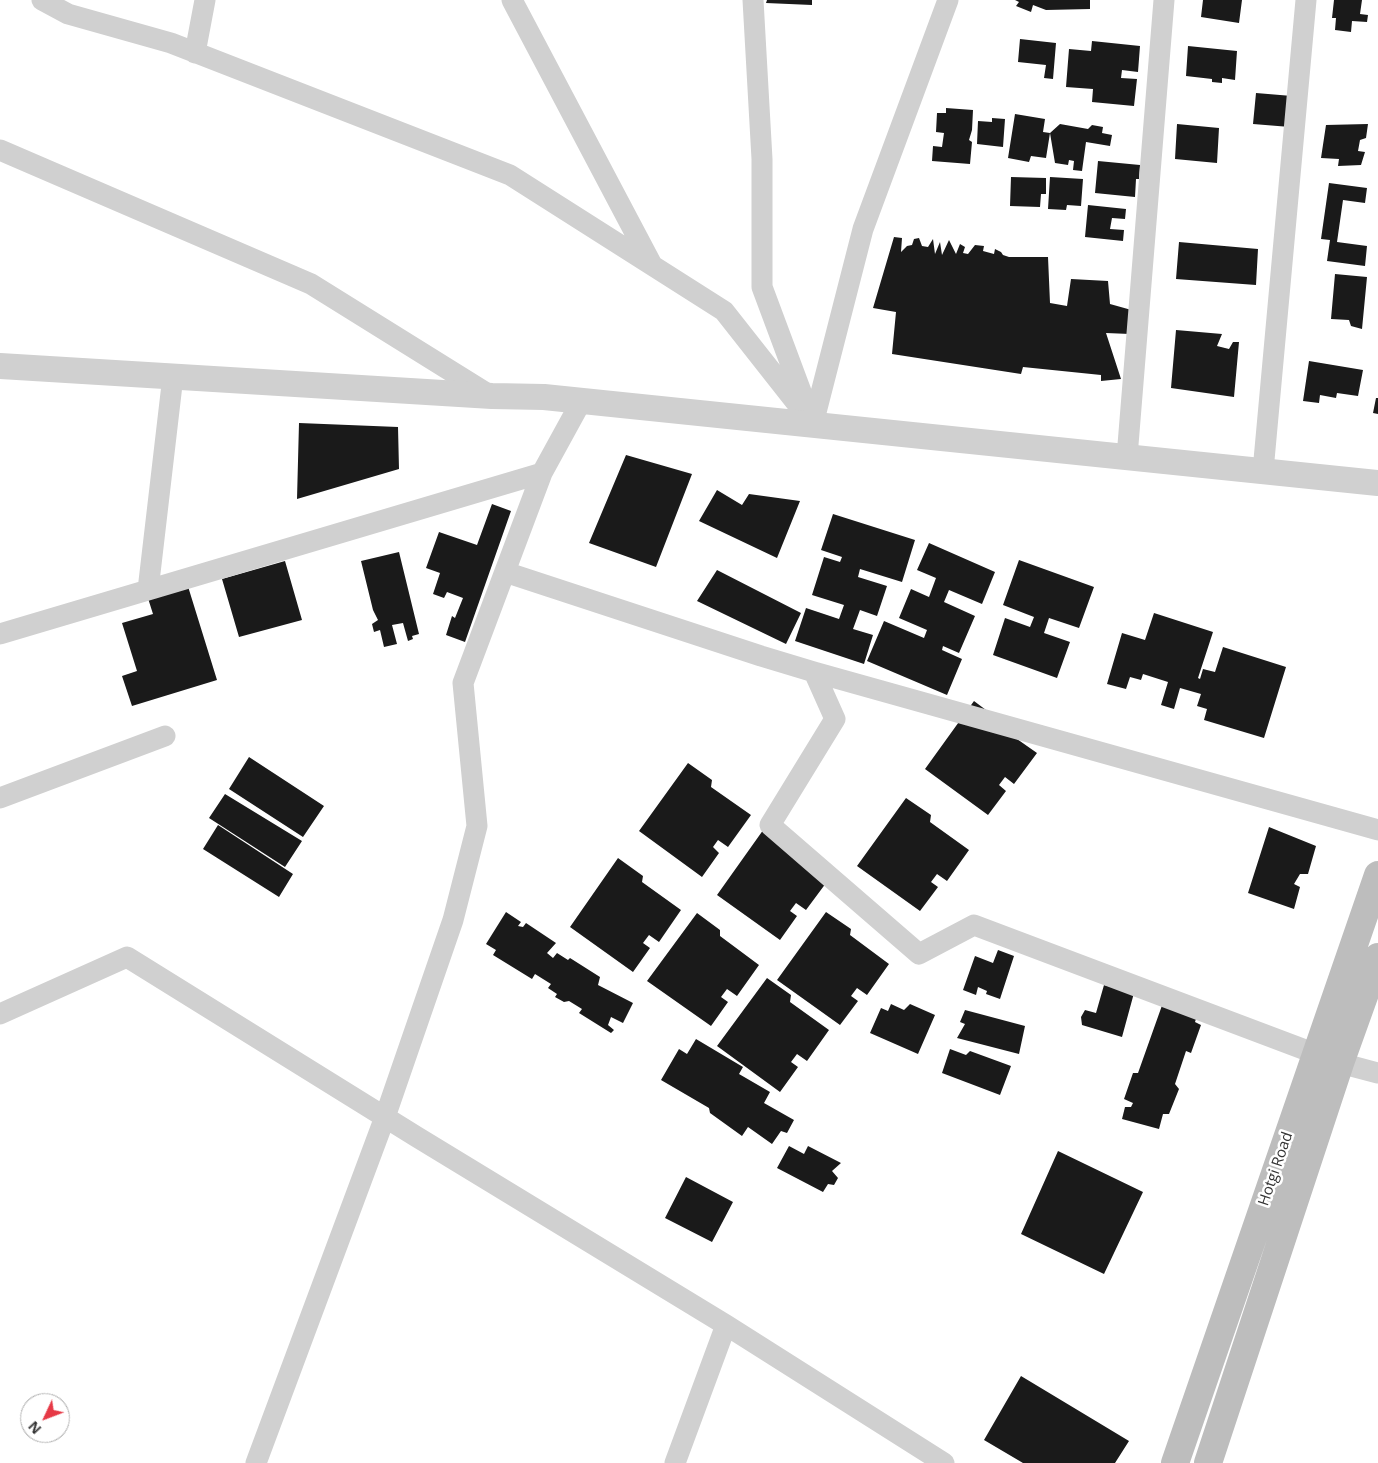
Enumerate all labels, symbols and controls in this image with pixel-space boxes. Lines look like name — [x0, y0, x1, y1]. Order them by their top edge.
street label: Hotgi Road — [1255, 1130, 1297, 1208]
north arrow — [20, 1393, 70, 1443]
text: N — [24, 1417, 45, 1439]

